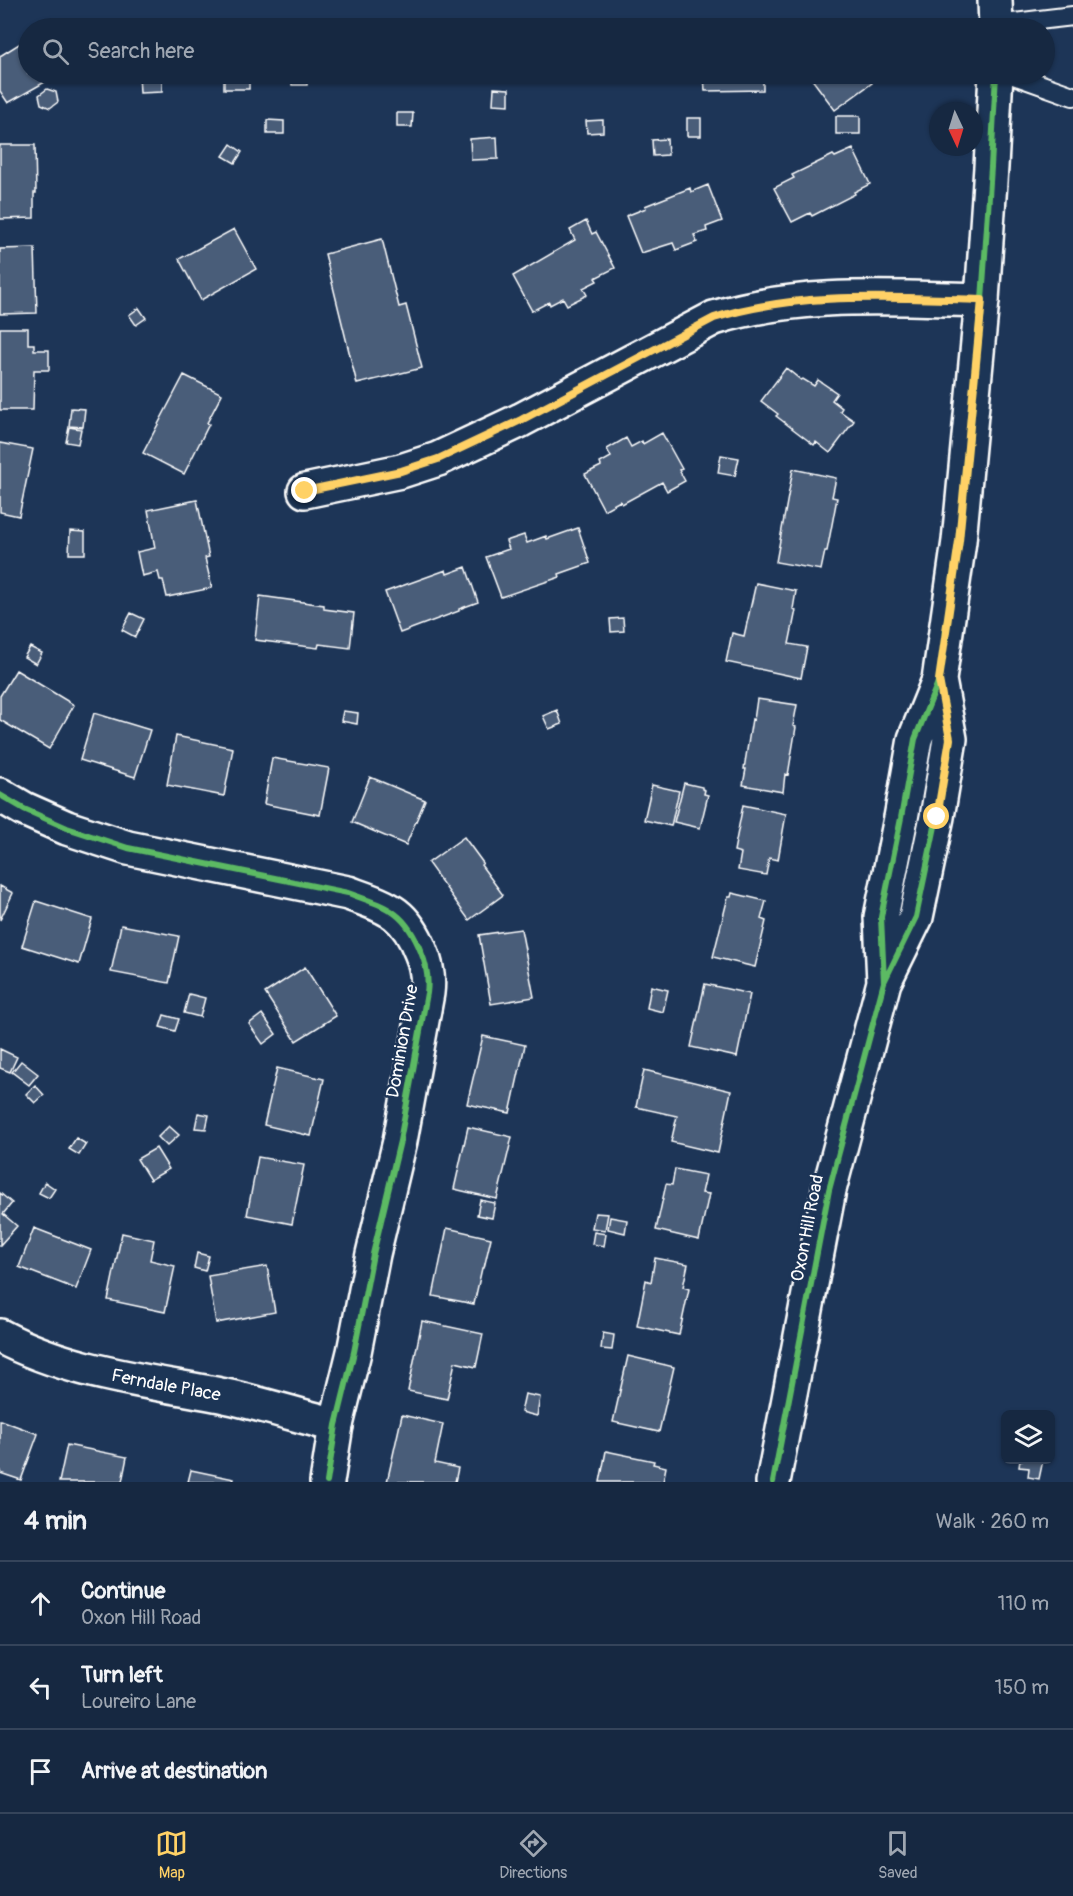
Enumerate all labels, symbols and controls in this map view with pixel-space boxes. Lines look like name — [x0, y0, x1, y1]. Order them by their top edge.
search box — [18, 18, 1055, 84]
icon: search — [39, 35, 72, 68]
text: Search here — [87, 37, 194, 65]
north arrow — [929, 102, 983, 156]
route end — [291, 477, 317, 503]
route start — [923, 803, 949, 829]
street label: Dominion Drive — [381, 982, 424, 1100]
street label: Oxon Hill Road — [786, 1173, 829, 1283]
street label: Ferndale Place — [109, 1364, 223, 1407]
map controls — [1001, 1410, 1055, 1464]
button: layers — [1001, 1410, 1055, 1464]
text: 4 min — [24, 1505, 87, 1537]
text: Walk · 260 m — [936, 1509, 1049, 1534]
text: Continue — [81, 1577, 165, 1605]
icon: ahead — [24, 1587, 57, 1620]
text: 110 m — [998, 1591, 1049, 1616]
text: Oxon Hill Road — [81, 1605, 201, 1630]
text: Turn left — [81, 1661, 163, 1689]
icon: left — [24, 1671, 57, 1704]
text: 150 m — [995, 1675, 1049, 1700]
text: Loureiro Lane — [81, 1689, 196, 1714]
icon: arrive — [24, 1755, 57, 1788]
text: Arrive at destination — [81, 1757, 267, 1785]
tab: Map — [155, 1827, 188, 1883]
tab: Directions — [499, 1827, 567, 1883]
tab: Saved — [878, 1827, 918, 1883]

